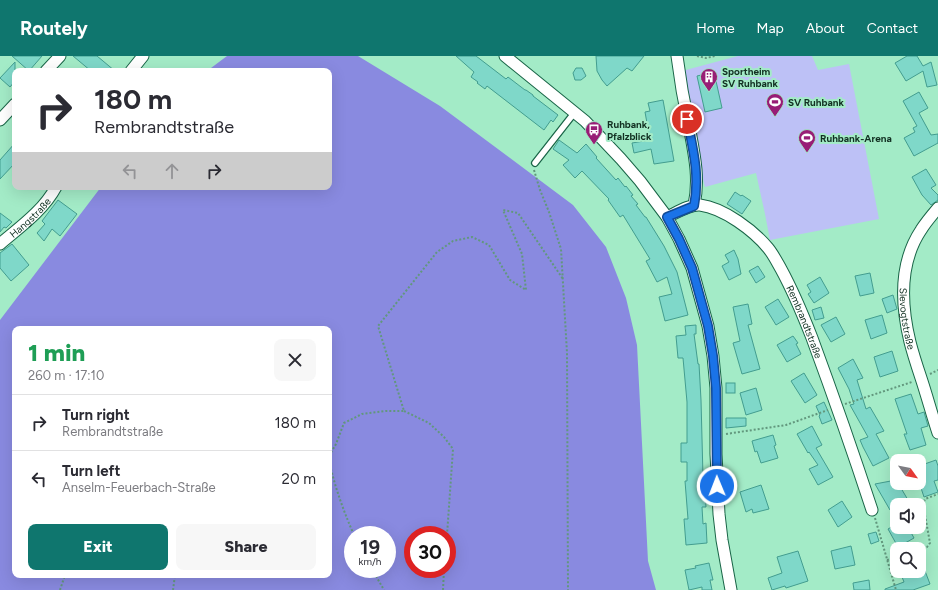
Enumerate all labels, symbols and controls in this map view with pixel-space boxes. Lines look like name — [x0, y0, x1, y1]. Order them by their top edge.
text: Routely — [20, 17, 88, 40]
text: Home — [696, 20, 735, 37]
text: Map — [757, 20, 784, 37]
text: About — [806, 20, 845, 37]
text: Contact — [867, 20, 918, 37]
place label: Sportheim SV Ruhbank — [722, 65, 778, 90]
building icon: Sportheim SV Ruhbank — [699, 67, 719, 92]
text: 180 m — [94, 82, 172, 116]
icon: right — [28, 84, 80, 136]
sports icon: SV Ruhbank — [765, 92, 785, 117]
place label: SV Ruhbank — [788, 96, 844, 109]
pin — [670, 102, 704, 136]
icon: arrive — [676, 108, 698, 130]
text: Rembrandtstraße — [94, 116, 234, 138]
place label: Ruhbank, Pfalzblick — [607, 118, 652, 143]
bus stop icon: Ruhbank, Pfalzblick — [584, 120, 604, 145]
sports icon: Ruhbank-Arena — [797, 128, 817, 153]
place label: Ruhbank-Arena — [820, 132, 892, 145]
icon: left — [119, 160, 141, 182]
icon: ahead — [161, 160, 183, 182]
icon: right — [203, 160, 225, 182]
street label: Hangstraße — [7, 195, 54, 241]
street label: Rembrandtstraße — [783, 283, 825, 361]
street label: Slevogtstraße — [897, 288, 918, 352]
text: 1 min — [28, 338, 85, 367]
button: close — [274, 339, 316, 381]
text: 260 m · 17:10 — [28, 368, 104, 383]
text: Turn right — [62, 406, 130, 424]
icon: right — [28, 412, 50, 434]
text: 180 m — [275, 414, 316, 432]
text: Rembrandtstraße — [62, 424, 163, 439]
north arrow — [890, 454, 926, 490]
map controls — [890, 454, 926, 578]
text: Turn left — [62, 462, 120, 480]
position arrow — [696, 465, 738, 507]
icon: left — [28, 468, 50, 490]
text: 20 m — [282, 470, 316, 488]
text: Anselm-Feuerbach-Straße — [62, 480, 216, 495]
button: sound — [890, 498, 926, 534]
button: Exit — [28, 524, 168, 570]
button: Share — [176, 524, 316, 570]
speed limit sign: 30 — [404, 526, 456, 578]
text: 19 — [360, 535, 380, 559]
button: search — [890, 542, 926, 578]
text: km/h — [359, 555, 381, 568]

